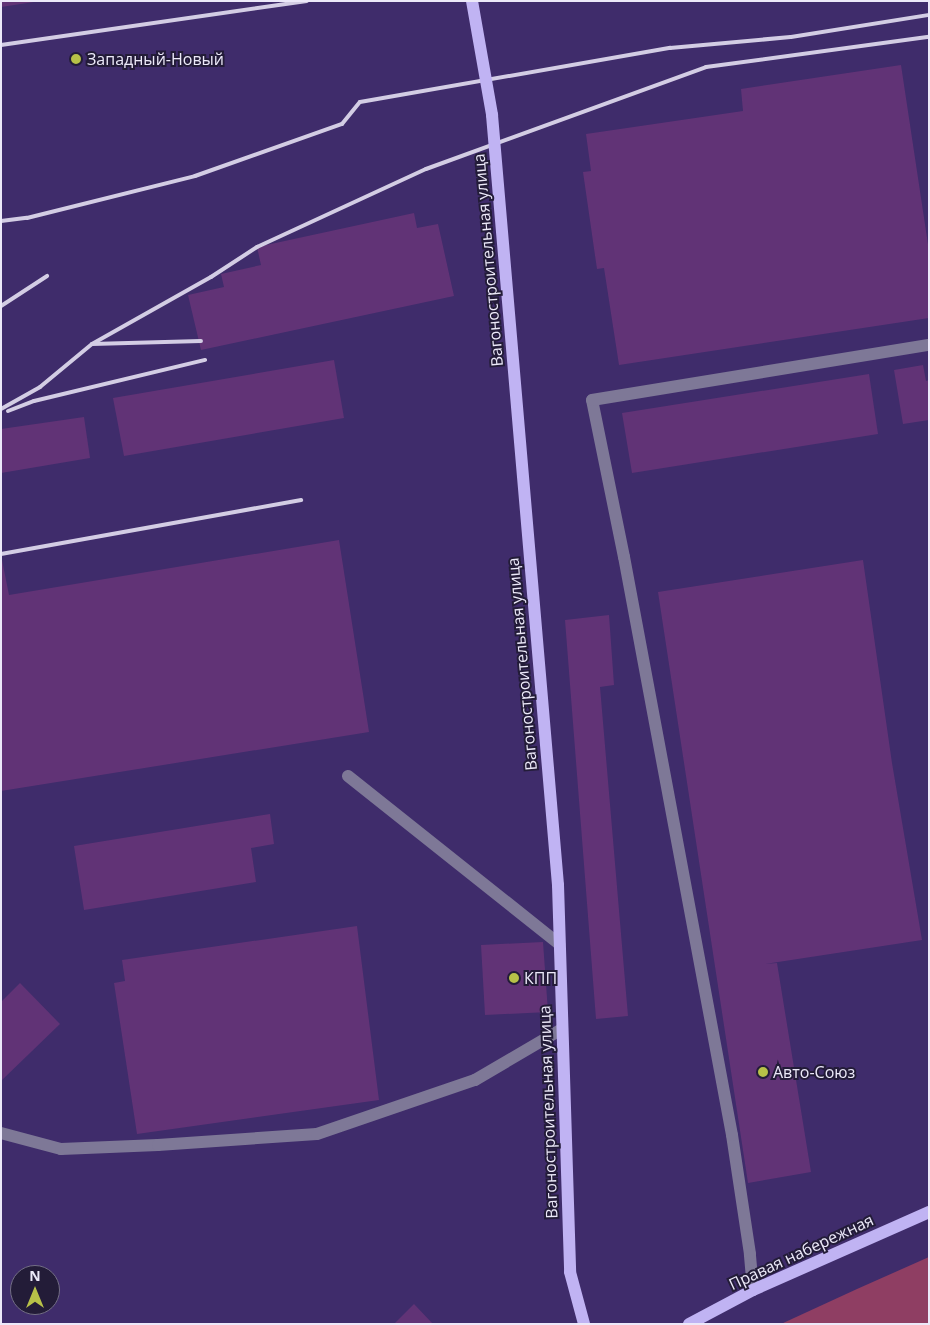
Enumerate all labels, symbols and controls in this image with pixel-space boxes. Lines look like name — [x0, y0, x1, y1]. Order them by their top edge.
place label: Западный-Новый — [87, 49, 224, 69]
marker: Западный-Новый — [69, 52, 83, 66]
street label: Вагоностроительная улица — [469, 153, 507, 367]
street label: Вагоностроительная улица — [503, 557, 541, 771]
place label: КПП — [524, 968, 557, 988]
marker: КПП — [508, 972, 520, 984]
street label: Вагоностроительная улица — [535, 1005, 561, 1219]
place label: Авто-Союз — [773, 1062, 855, 1082]
marker: Авто-Союз — [757, 1066, 769, 1078]
street label: Правая набережная — [726, 1210, 876, 1294]
north arrow — [10, 1265, 60, 1315]
text: N — [29, 1266, 41, 1285]

